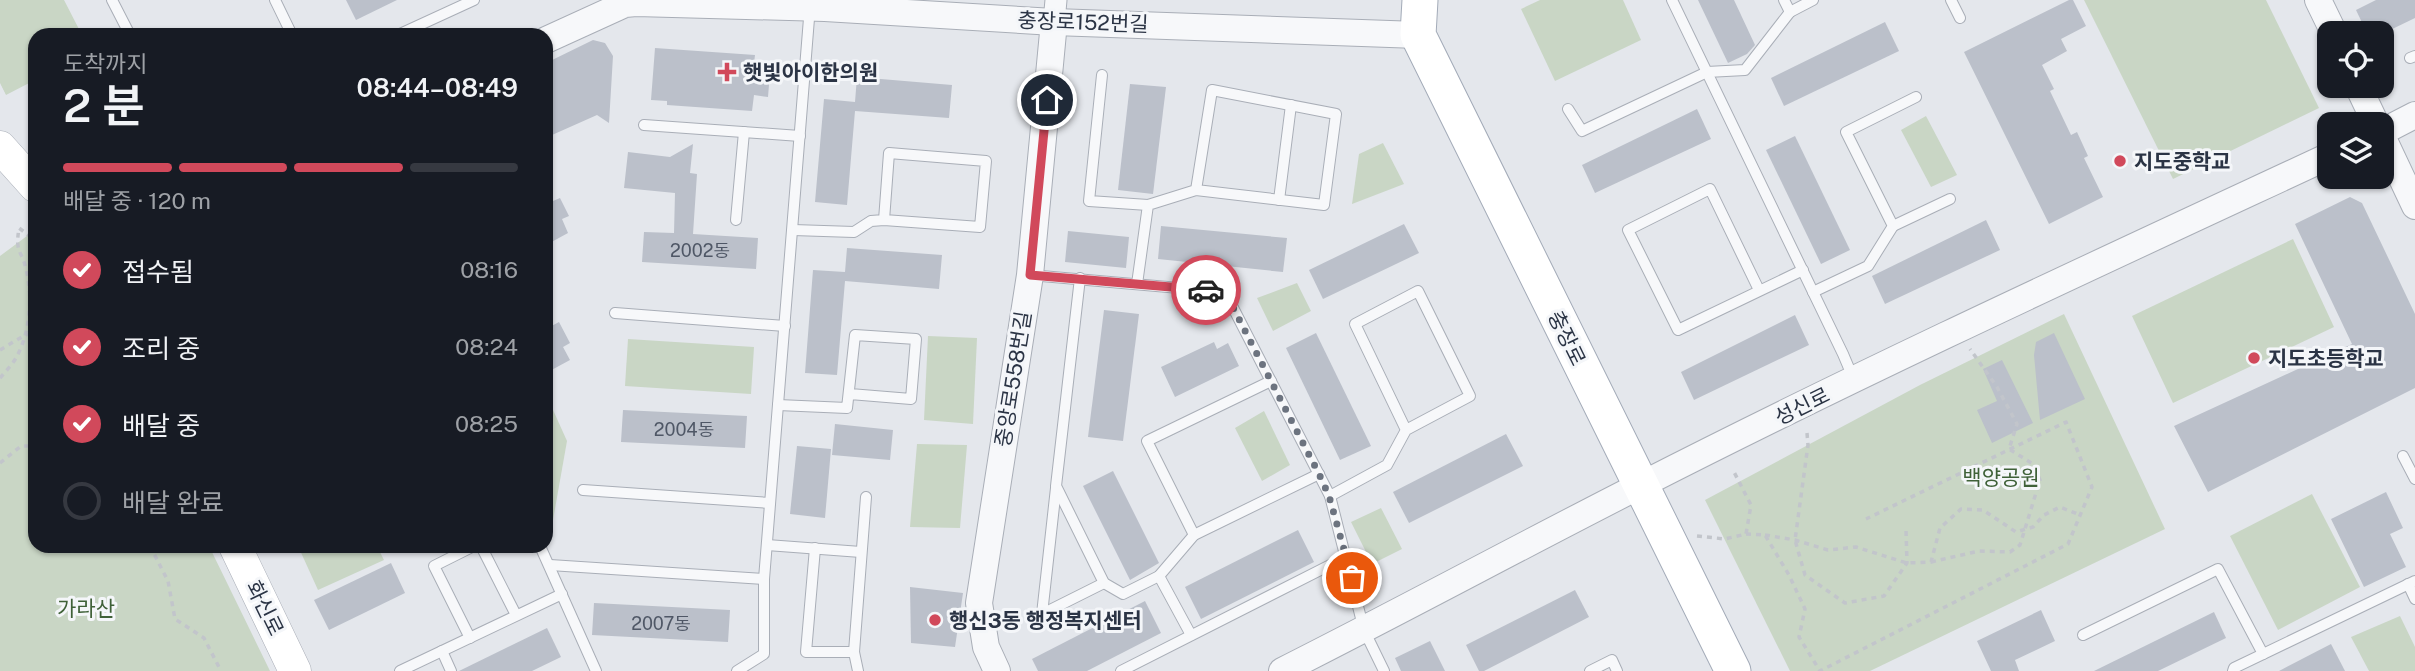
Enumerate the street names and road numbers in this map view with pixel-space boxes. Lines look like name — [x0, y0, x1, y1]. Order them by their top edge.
street label: 충장로152번길 — [1017, 7, 1149, 37]
street label: 충장로 — [1543, 306, 1591, 370]
street label: 중앙로558번길 — [990, 309, 1036, 449]
street label: 성신로 — [1770, 382, 1834, 430]
street label: 화신로 — [241, 576, 289, 640]

